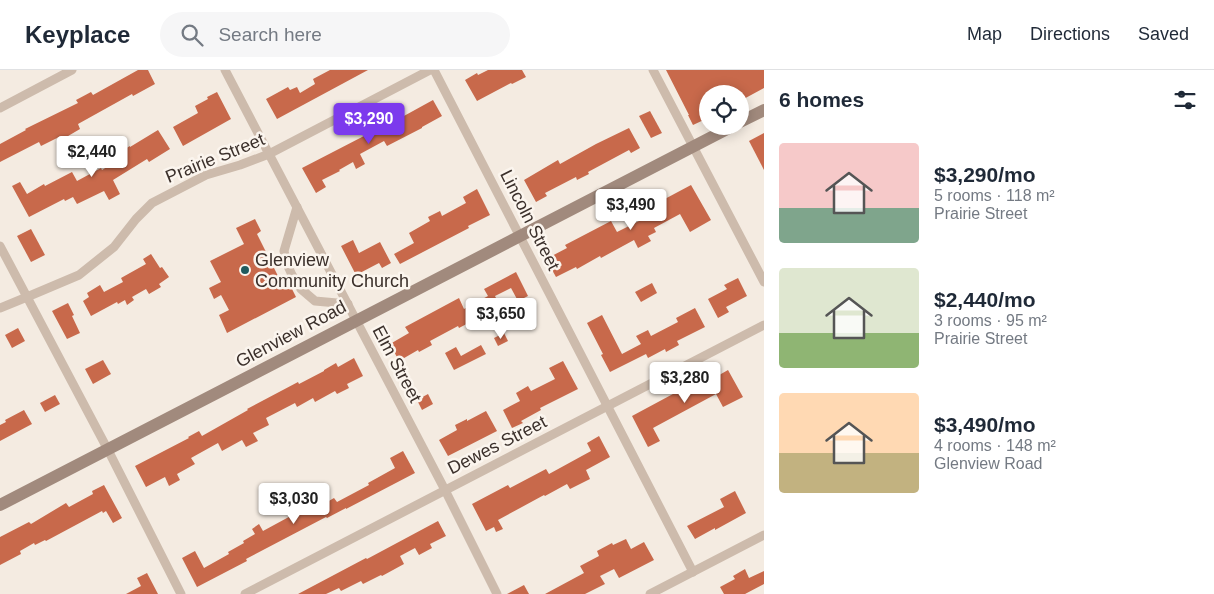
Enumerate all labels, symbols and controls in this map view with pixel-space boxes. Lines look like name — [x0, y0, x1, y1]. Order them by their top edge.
search box — [160, 12, 510, 57]
text: Keyplace — [25, 21, 130, 48]
icon: search — [178, 21, 206, 49]
text: Search here — [218, 24, 322, 45]
text: Map — [967, 24, 1002, 44]
text: Directions — [1030, 24, 1110, 44]
text: Saved — [1138, 24, 1189, 44]
map controls — [699, 85, 749, 135]
button: locate — [699, 85, 749, 135]
icon: filters — [1171, 86, 1199, 114]
text: 6 homes — [779, 88, 864, 111]
pin: $3,290 — [328, 102, 410, 145]
text: $3,290 — [345, 110, 393, 127]
street label: Prairie Street — [163, 129, 267, 187]
pin: $2,440 — [51, 136, 133, 178]
text: $2,440 — [68, 143, 116, 160]
icon: home — [819, 163, 879, 223]
text: $3,290/mo — [934, 163, 1036, 186]
street label: Lincoln Street — [496, 166, 564, 274]
text: 5 rooms · 118 m² — [934, 187, 1055, 204]
pin: $3,490 — [590, 189, 672, 231]
text: $3,490 — [607, 196, 655, 213]
text: Prairie Street — [934, 205, 1027, 222]
place label: Glenview Community Church — [255, 250, 409, 291]
marker: Glenview Community Church — [239, 264, 251, 276]
icon: home — [819, 288, 879, 348]
text: $2,440/mo — [934, 288, 1036, 311]
street label: Glenview Road — [232, 297, 350, 371]
pin: $3,650 — [460, 298, 542, 340]
text: $3,650 — [477, 305, 525, 322]
text: 3 rooms · 95 m² — [934, 312, 1047, 329]
street label: Elm Street — [368, 322, 426, 406]
text: Prairie Street — [934, 330, 1027, 347]
pin: $3,280 — [644, 362, 726, 404]
text: $3,280 — [661, 369, 709, 386]
street label: Dewes Street — [444, 412, 550, 478]
icon: home — [819, 413, 879, 473]
text: $3,490/mo — [934, 413, 1036, 436]
text: 4 rooms · 148 m² — [934, 437, 1056, 454]
text: Glenview Road — [934, 455, 1043, 472]
pin: $3,030 — [253, 482, 335, 525]
text: $3,030 — [270, 490, 318, 507]

